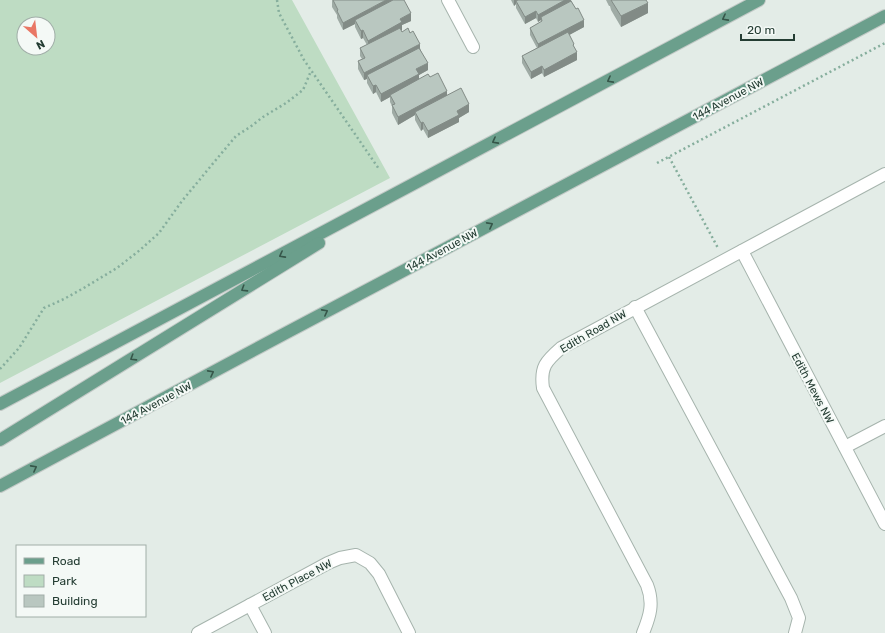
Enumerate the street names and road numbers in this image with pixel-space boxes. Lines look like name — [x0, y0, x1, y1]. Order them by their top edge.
street label: 144 Avenue NW — [691, 75, 766, 124]
street label: 144 Avenue NW — [405, 226, 480, 275]
street label: Edith Road NW — [558, 307, 629, 356]
street label: Edith Mews NW — [789, 351, 837, 426]
street label: 144 Avenue NW — [119, 379, 194, 428]
street label: Edith Place NW — [260, 557, 334, 604]

